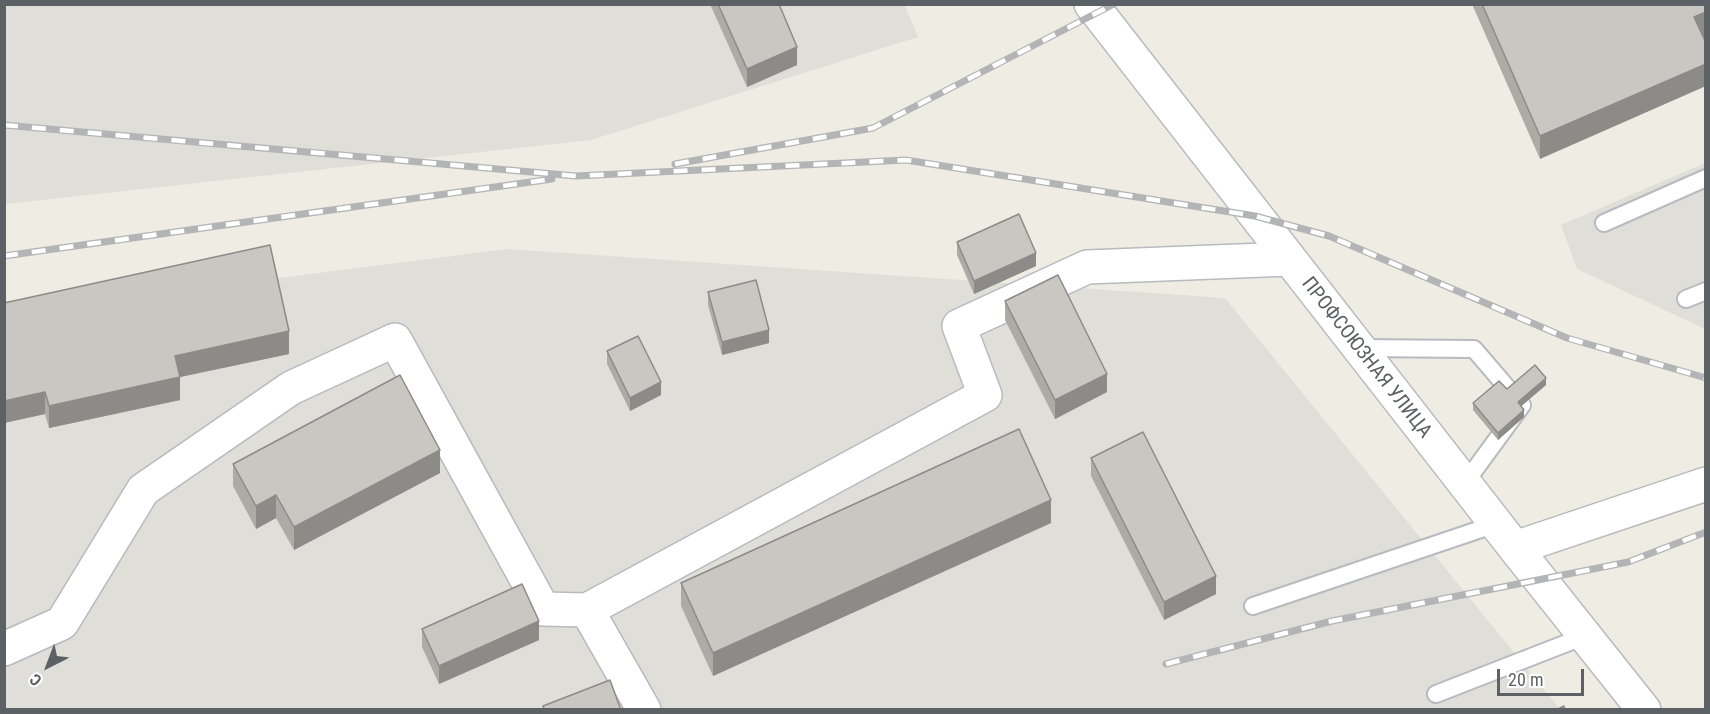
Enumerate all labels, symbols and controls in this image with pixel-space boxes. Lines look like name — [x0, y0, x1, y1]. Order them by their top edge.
street label: ПРОФСОЮЗНАЯ УЛИЦА — [1296, 273, 1436, 443]
north arrow — [18, 636, 78, 696]
scale bar — [1500, 657, 1587, 695]
text: 20 m — [1508, 669, 1543, 690]
text: С — [26, 670, 45, 690]

